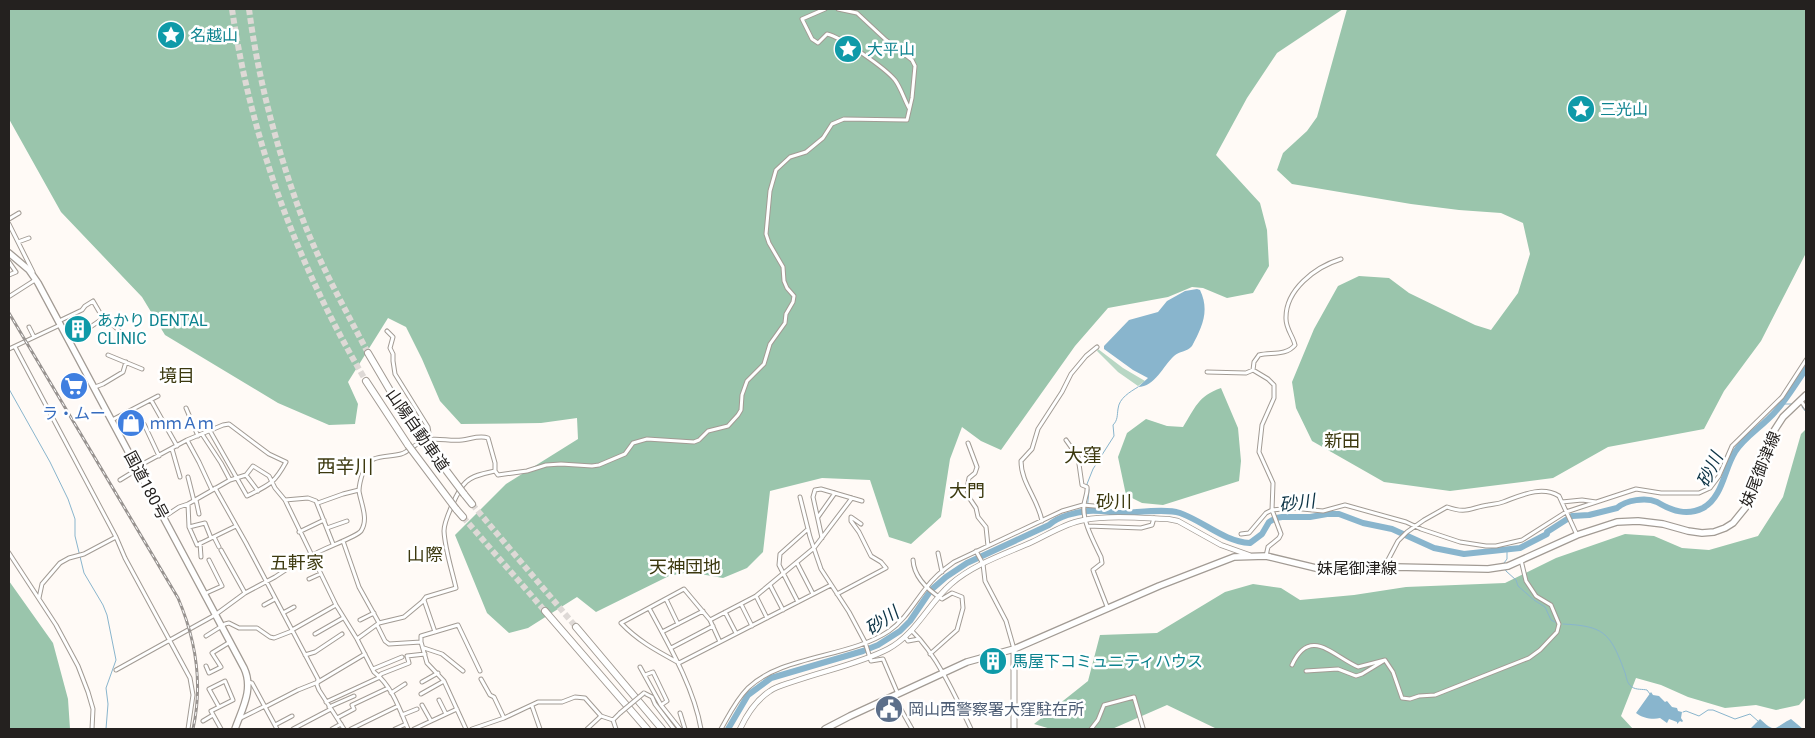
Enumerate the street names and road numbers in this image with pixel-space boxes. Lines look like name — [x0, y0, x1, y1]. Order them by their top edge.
street label: 山陽自動車道 — [382, 386, 453, 475]
street label: 妹尾御津線 — [1737, 429, 1784, 510]
street label: 国道180号 — [121, 448, 173, 523]
street label: 妹尾御津線 — [1317, 559, 1397, 578]

